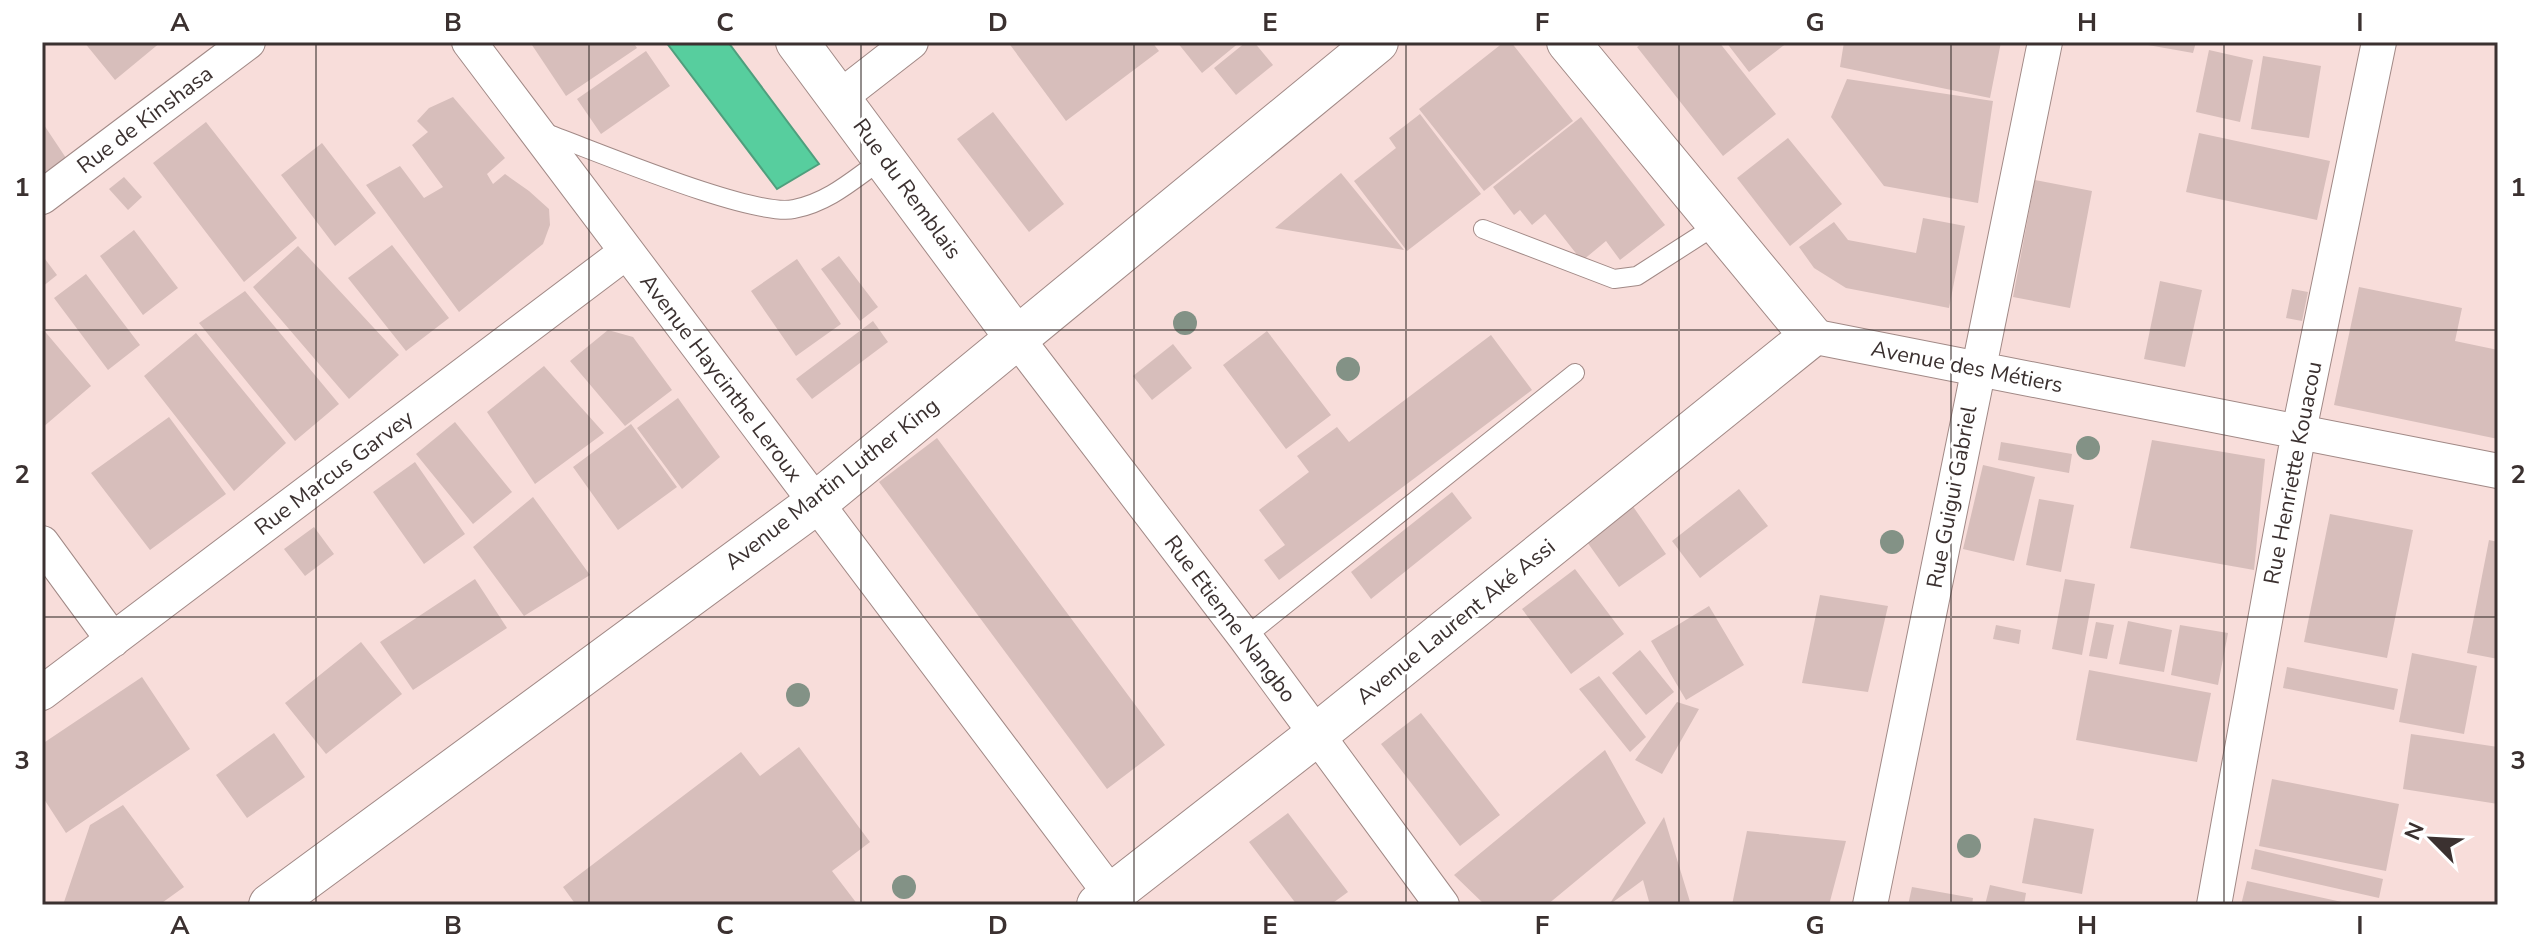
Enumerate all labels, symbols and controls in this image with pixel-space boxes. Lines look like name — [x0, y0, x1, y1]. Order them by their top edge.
text: A — [170, 5, 190, 40]
text: B — [444, 5, 462, 40]
text: C — [716, 5, 734, 40]
text: D — [988, 5, 1008, 40]
text: E — [1262, 5, 1278, 40]
text: F — [1535, 5, 1549, 40]
text: G — [1805, 5, 1825, 40]
text: H — [2077, 5, 2097, 40]
text: I — [2356, 5, 2364, 40]
street label: Rue de Kinshasa — [71, 59, 219, 181]
street label: Rue du Remblais — [846, 113, 968, 265]
text: 1 — [14, 170, 30, 205]
text: 1 — [2510, 170, 2526, 205]
street label: Avenue Haycinthe Leroux — [633, 268, 809, 488]
street label: Avenue des Métiers — [1869, 334, 2065, 400]
street label: Rue Henriette Kouacou — [2257, 359, 2329, 587]
street label: Avenue Martin Luther King — [719, 391, 945, 577]
street label: Rue Marcus Garvey — [248, 403, 420, 543]
street label: Rue Guigui Gabriel — [1920, 403, 1985, 591]
text: 2 — [14, 457, 30, 492]
text: 2 — [2510, 457, 2526, 492]
street label: Rue Etienne Nangbo — [1157, 529, 1303, 709]
street label: Avenue Laurent Aké Assi — [1350, 532, 1562, 712]
text: 3 — [14, 743, 30, 778]
text: 3 — [2510, 743, 2526, 778]
north arrow — [2392, 799, 2472, 879]
text: N — [2398, 818, 2432, 845]
text: A — [170, 908, 190, 943]
text: B — [444, 908, 462, 943]
text: C — [716, 908, 734, 943]
text: D — [988, 908, 1008, 943]
text: E — [1262, 908, 1278, 943]
text: F — [1535, 908, 1549, 943]
text: G — [1805, 908, 1825, 943]
text: H — [2077, 908, 2097, 943]
text: I — [2356, 908, 2364, 943]

